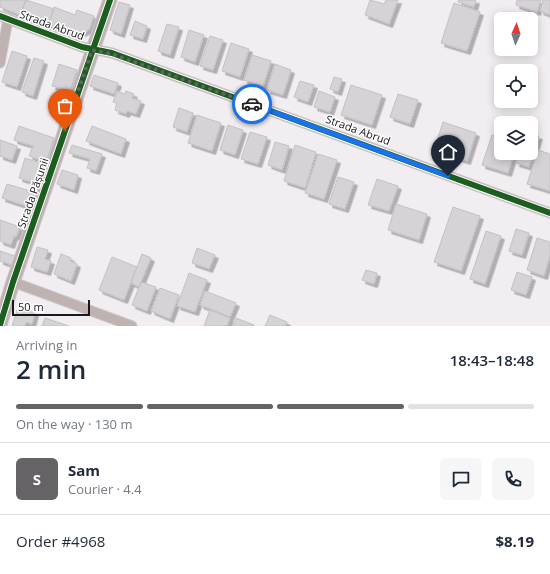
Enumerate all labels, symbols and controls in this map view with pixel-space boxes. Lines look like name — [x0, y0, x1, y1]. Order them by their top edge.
street label: Strada Abrud — [18, 6, 87, 43]
north arrow — [494, 12, 538, 56]
map controls — [494, 12, 538, 160]
button: locate — [494, 64, 538, 108]
courier — [232, 84, 272, 124]
pin — [48, 89, 82, 130]
icon: car — [241, 93, 263, 115]
icon: bag — [54, 95, 76, 117]
street label: Strada Abrud — [324, 111, 393, 148]
button: layers — [494, 116, 538, 160]
pin — [431, 135, 465, 176]
icon: home — [437, 141, 459, 163]
street label: Strada Pășunii — [14, 156, 52, 230]
scale bar — [12, 298, 90, 317]
text: 50 m — [18, 299, 44, 314]
text: Arriving in — [16, 336, 78, 354]
text: 18:43–18:48 — [450, 350, 534, 370]
text: 2 min — [16, 351, 86, 387]
text: On the way · 130 m — [16, 415, 132, 433]
button: chat — [440, 458, 482, 500]
button: phone — [492, 458, 534, 500]
text: Sam — [68, 460, 100, 480]
text: S — [33, 469, 41, 489]
text: Courier · 4.4 — [68, 480, 142, 498]
text: Order #4968 — [16, 531, 105, 551]
text: $8.19 — [495, 531, 534, 551]

